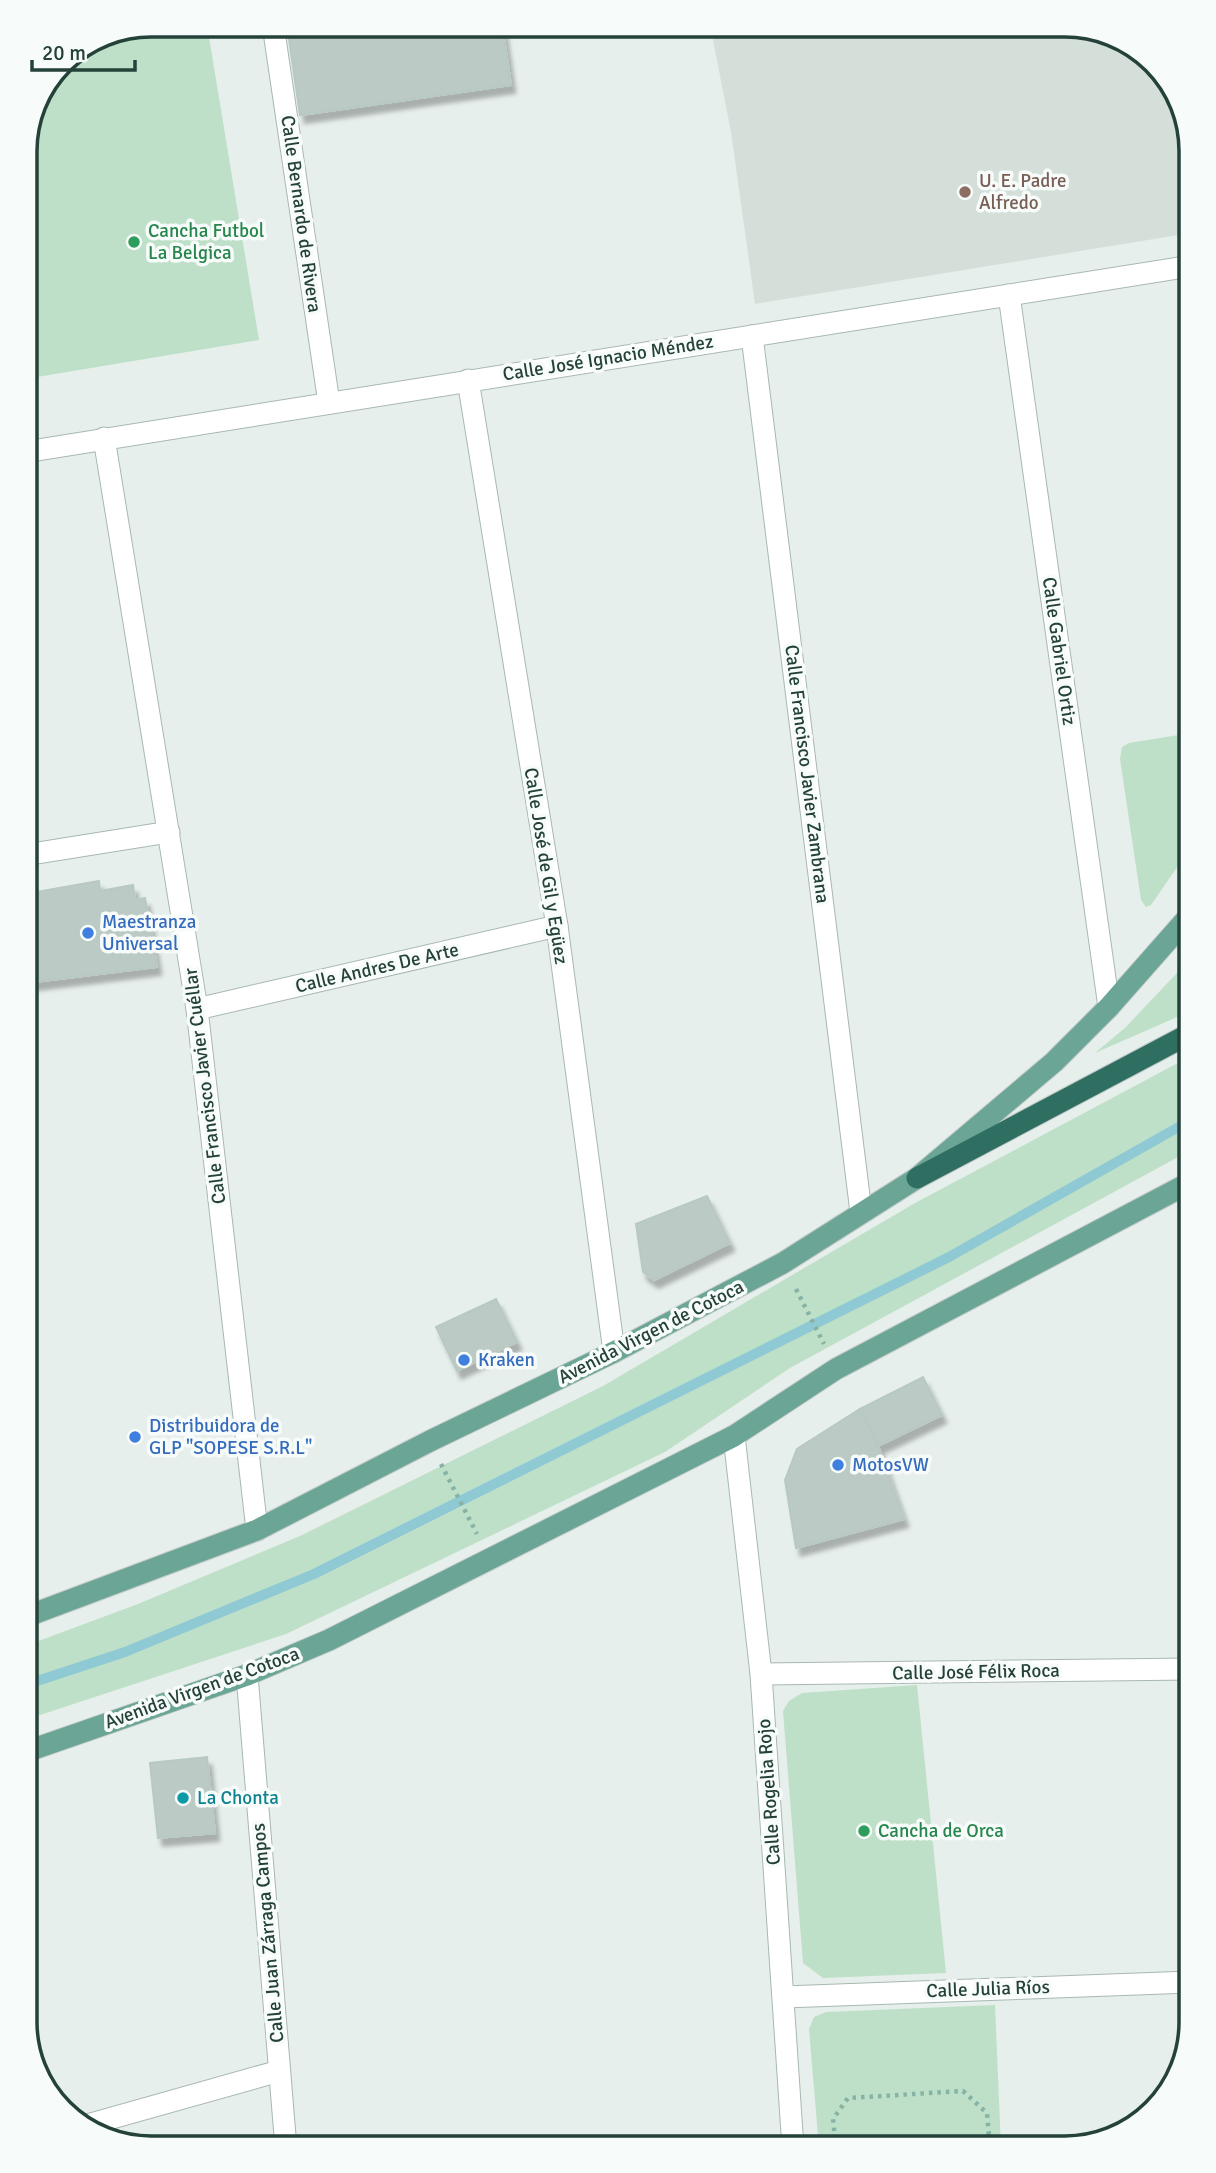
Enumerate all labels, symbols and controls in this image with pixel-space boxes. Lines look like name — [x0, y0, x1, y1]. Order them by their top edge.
scale bar — [32, 28, 135, 72]
text: 20 m — [42, 40, 86, 66]
street label: Calle Bernardo de Rivera — [275, 114, 327, 314]
place label: U. E. Padre Alfredo — [979, 169, 1066, 215]
marker: U. E. Padre Alfredo — [957, 184, 973, 200]
place label: Cancha Futbol La Belgica — [148, 219, 264, 265]
marker: Cancha Futbol La Belgica — [126, 234, 142, 250]
street label: Calle José Ignacio Méndez — [501, 329, 715, 387]
street label: Calle Gabriel Ortiz — [1037, 575, 1081, 727]
street label: Calle Francisco Javier Zambrana — [779, 643, 835, 905]
street label: Calle José de Gil y Egüez — [519, 766, 573, 966]
place label: Maestranza Universal — [102, 910, 196, 956]
marker: Maestranza Universal — [80, 925, 96, 941]
street label: Calle Andres De Arte — [293, 938, 461, 998]
street label: Calle Francisco Javier Cuéllar — [179, 967, 231, 1205]
street label: Avenida Virgen de Cotoca — [554, 1275, 748, 1389]
place label: Kraken — [478, 1348, 535, 1372]
marker: Kraken — [456, 1352, 472, 1368]
place label: Distribuidora de GLP "SOPESE S.R.L" — [149, 1414, 312, 1460]
marker: Distribuidora de GLP "SOPESE S.R.L" — [127, 1429, 143, 1445]
place label: MotosVW — [852, 1453, 929, 1477]
marker: MotosVW — [830, 1457, 846, 1473]
street label: Avenida Virgen de Cotoca — [101, 1642, 303, 1734]
street label: Calle José Félix Roca — [892, 1659, 1060, 1685]
street label: Calle Rogelia Rojo — [752, 1718, 786, 1866]
place label: La Chonta — [197, 1786, 279, 1810]
marker: La Chonta — [175, 1790, 191, 1806]
place label: Cancha de Orca — [878, 1819, 1004, 1843]
street label: Calle Juan Zárraga Campos — [246, 1822, 290, 2044]
marker: Cancha de Orca — [856, 1823, 872, 1839]
street label: Calle Julia Ríos — [926, 1975, 1050, 2003]

